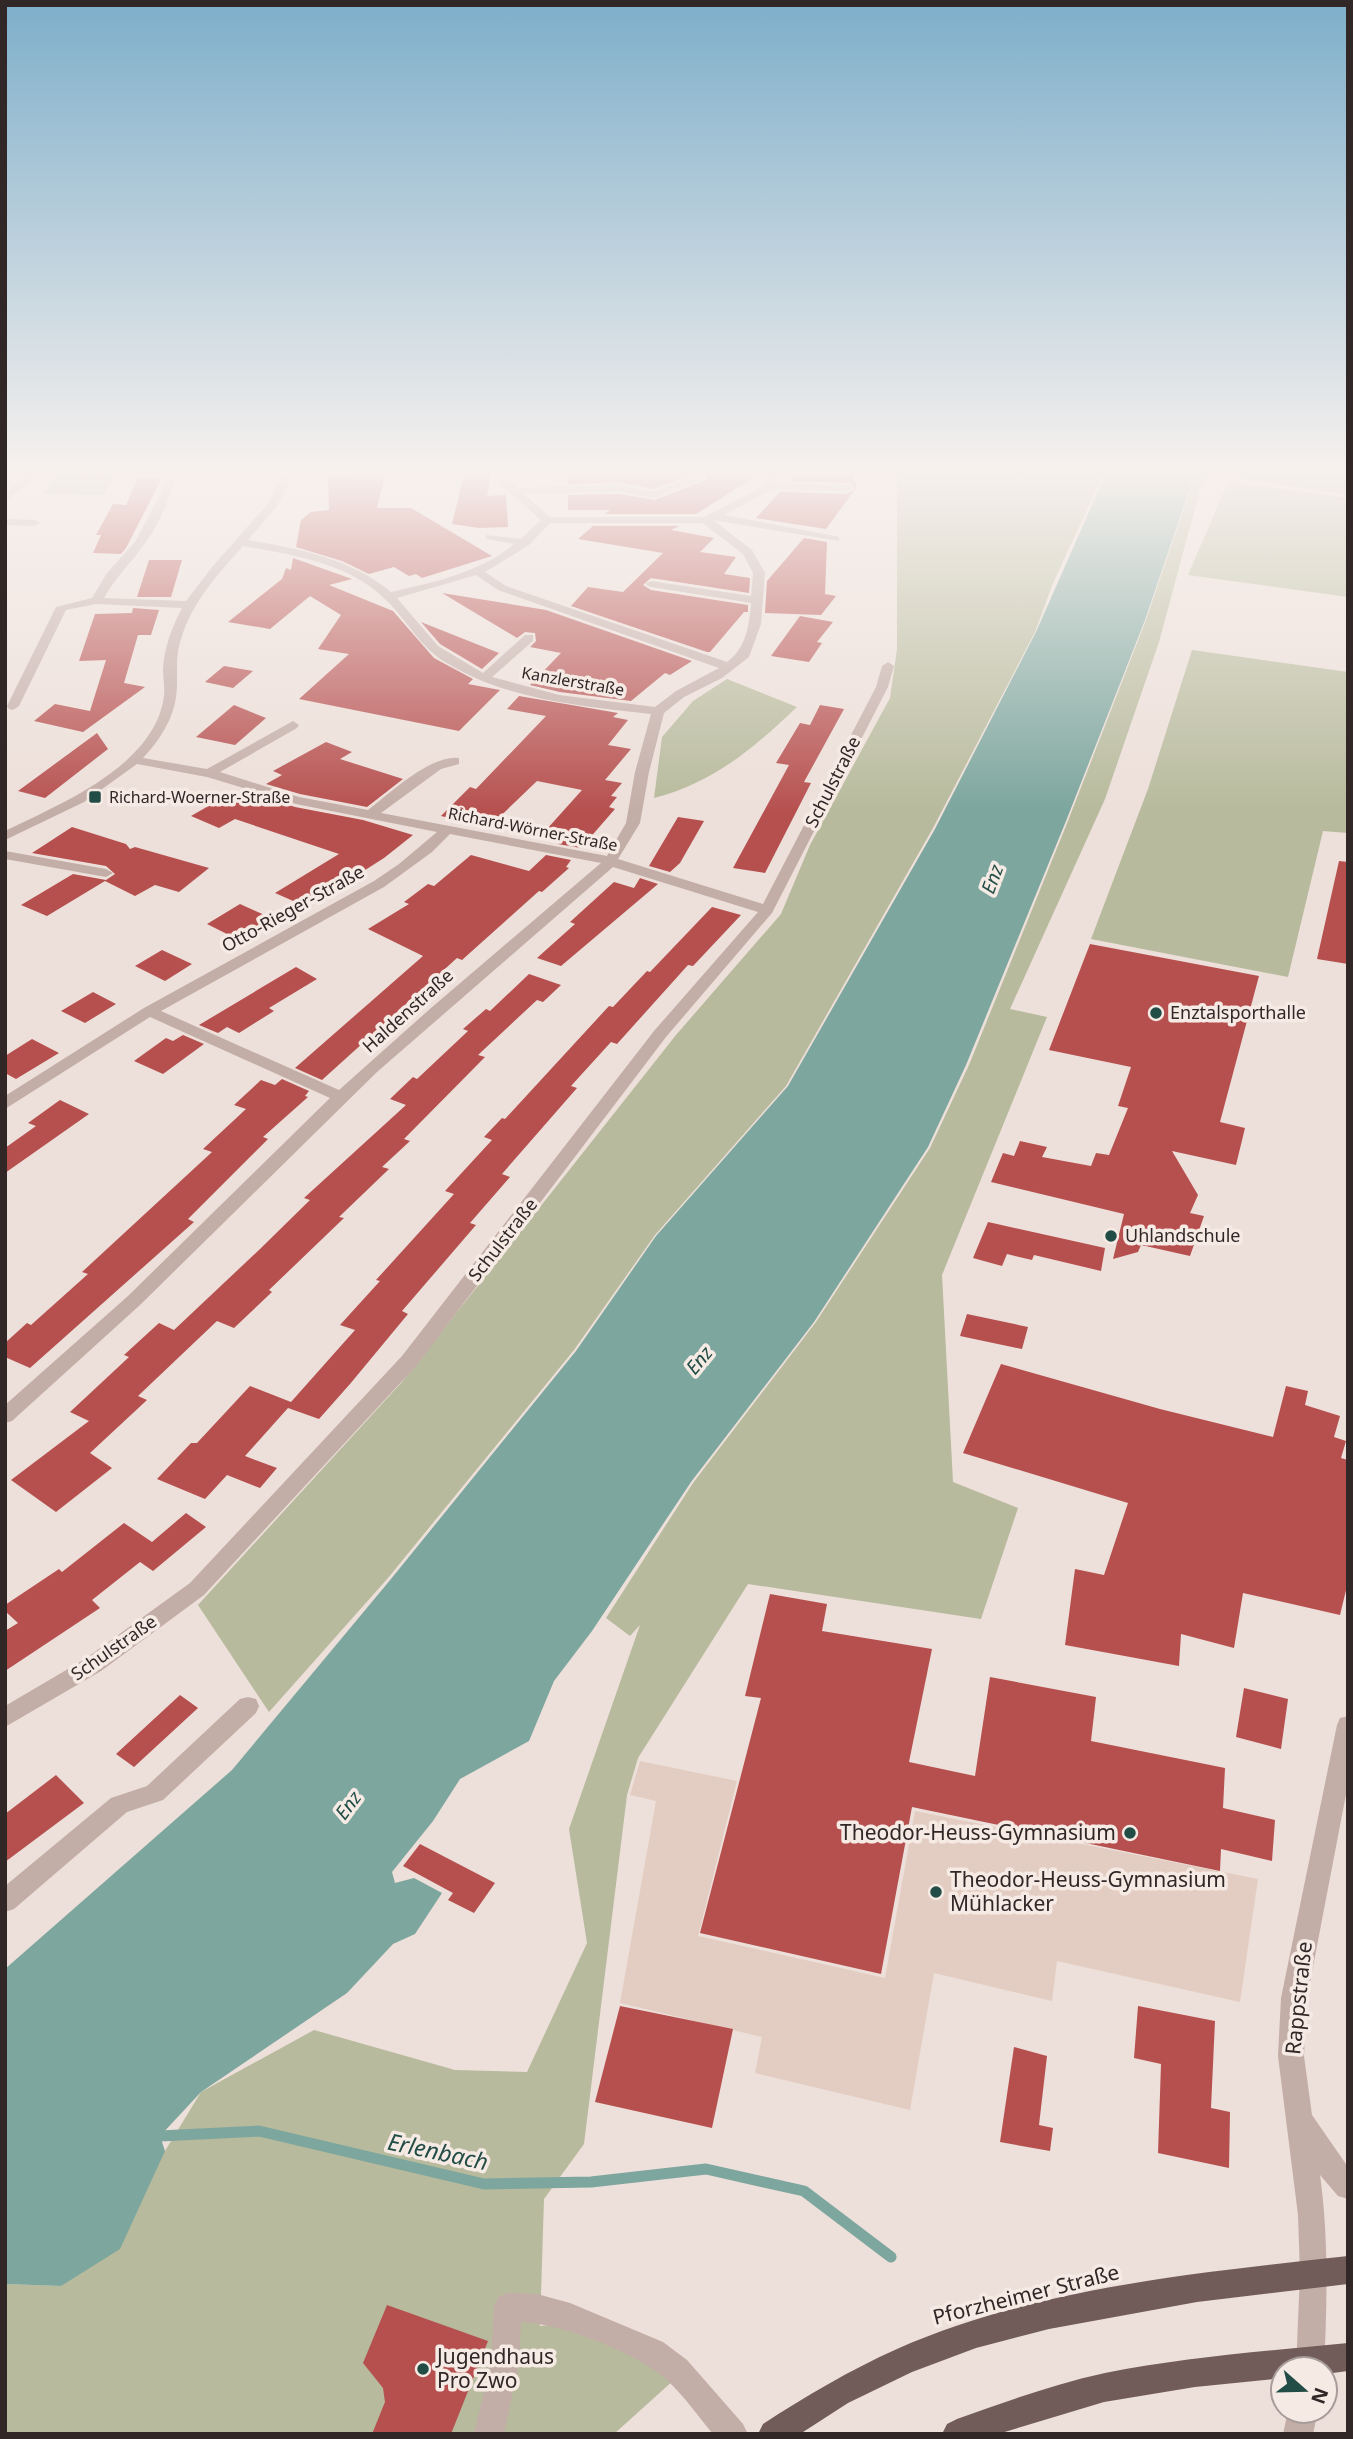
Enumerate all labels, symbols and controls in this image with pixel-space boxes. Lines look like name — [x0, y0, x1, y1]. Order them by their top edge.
street label: Kanzlerstraße — [520, 661, 626, 701]
street label: Schulstraße — [799, 732, 865, 831]
place label: Richard-Woerner-Straße — [109, 786, 290, 808]
marker: Richard-Woerner-Straße — [87, 789, 103, 805]
street label: Richard-Wörner-Straße — [446, 802, 620, 856]
street label: Otto-Rieger-Straße — [217, 859, 368, 957]
water label: Enz — [975, 860, 1009, 897]
street label: Haldenstraße — [357, 963, 458, 1057]
place label: Enztalsporthalle — [1170, 1000, 1306, 1024]
marker: Enztalsporthalle — [1148, 1005, 1164, 1021]
street label: Schulstraße — [462, 1193, 542, 1286]
place label: Uhlandschule — [1125, 1223, 1241, 1247]
marker: Uhlandschule — [1103, 1228, 1119, 1244]
water label: Enz — [680, 1340, 719, 1380]
street label: Schulstraße — [66, 1609, 161, 1685]
water label: Enz — [329, 1785, 367, 1824]
place label: Theodor-Heuss-Gymnasium — [840, 1818, 1116, 1846]
marker: Theodor-Heuss-Gymnasium — [1122, 1825, 1138, 1841]
place label: Theodor-Heuss-Gymnasium Mühlacker — [950, 1865, 1226, 1917]
marker: Theodor-Heuss-Gymnasium Mühlacker — [928, 1884, 944, 1900]
street label: Rappstraße — [1278, 1940, 1318, 2056]
water label: Erlenbach — [385, 2125, 491, 2177]
street label: Pforzheimer Straße — [930, 2257, 1122, 2331]
place label: Jugendhaus Pro Zwo — [435, 2342, 554, 2394]
north arrow — [1269, 2355, 1339, 2425]
marker: Jugendhaus Pro Zwo — [415, 2361, 431, 2377]
text: N — [1305, 2384, 1335, 2408]

